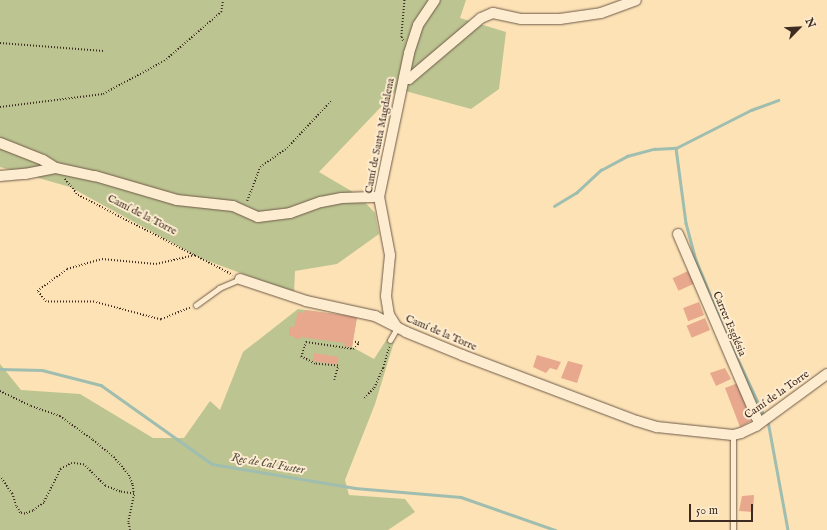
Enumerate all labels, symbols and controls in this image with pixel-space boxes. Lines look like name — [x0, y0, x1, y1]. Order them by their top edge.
north arrow — [779, 8, 819, 48]
text: N — [802, 16, 818, 30]
street label: Camí de Santa Magdalena — [362, 77, 398, 195]
street label: Camí de la Torre — [105, 192, 179, 238]
street label: Carrer Església — [709, 290, 749, 358]
street label: Camí de la Torre — [403, 312, 479, 354]
street label: Camí de la Torre — [742, 368, 812, 422]
water label: Rec de Cal Fuster — [230, 450, 306, 478]
scale bar — [691, 496, 755, 522]
text: 50 m — [696, 503, 718, 518]

